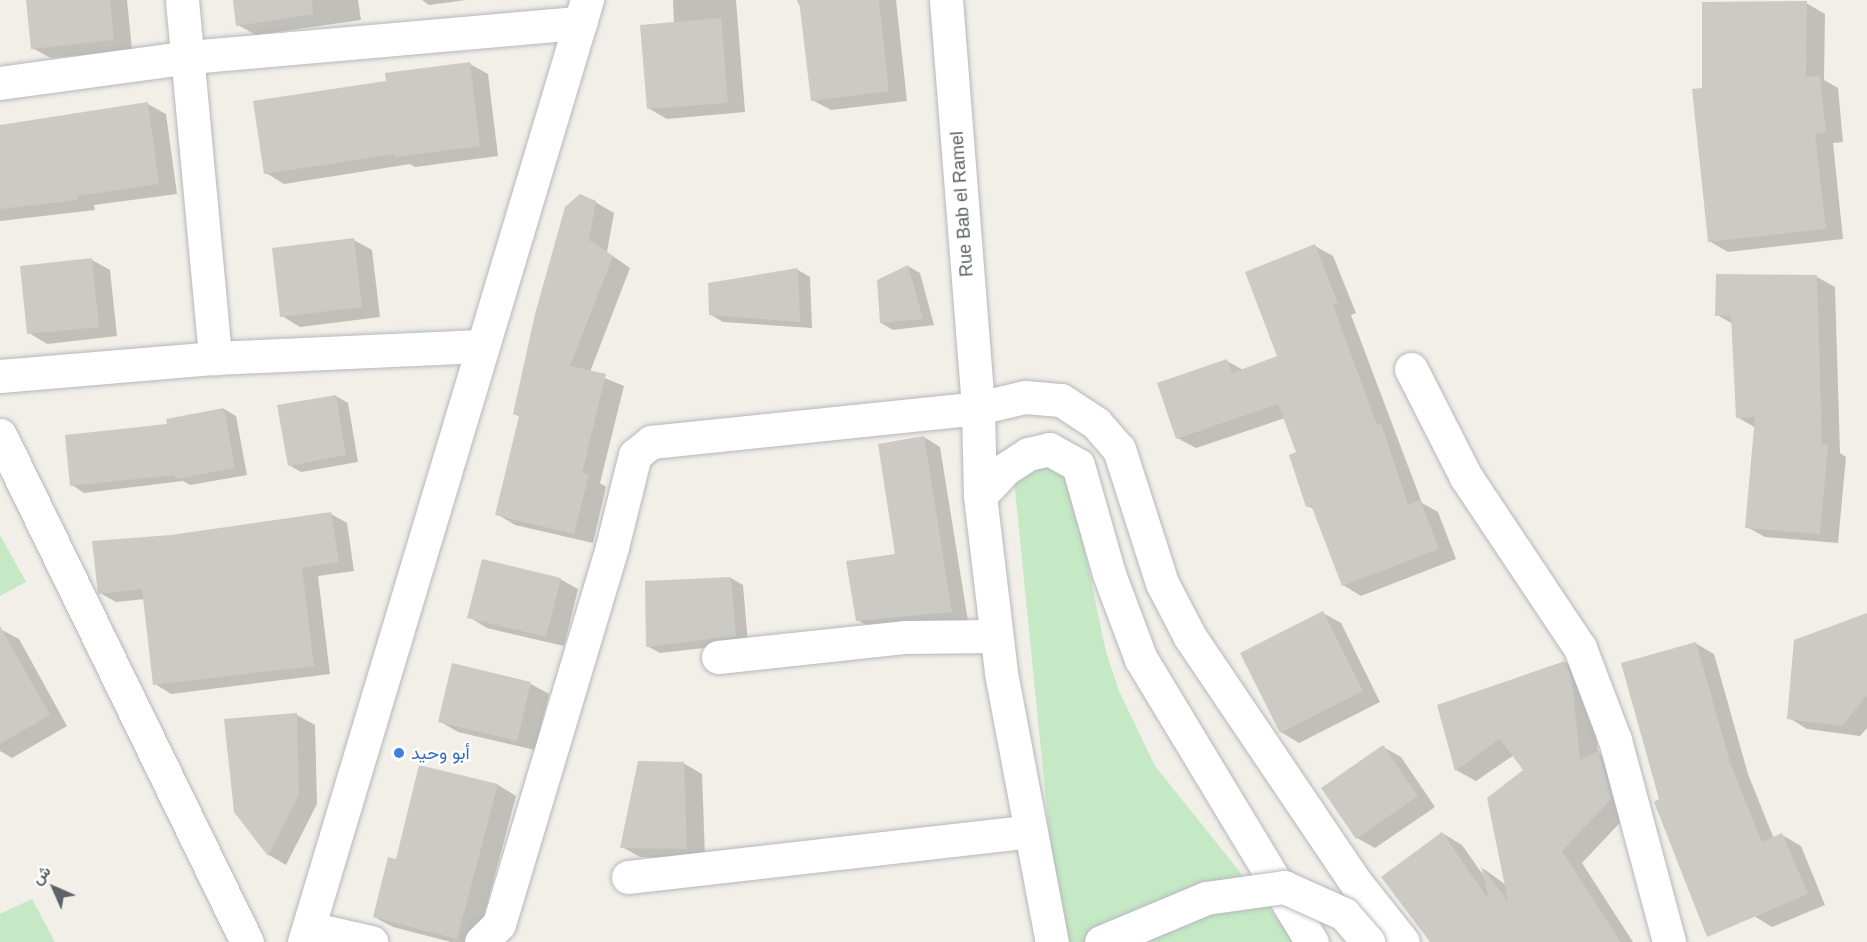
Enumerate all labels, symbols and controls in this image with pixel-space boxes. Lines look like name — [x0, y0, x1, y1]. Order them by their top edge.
street label: Rue Bab el Ramel — [946, 130, 978, 278]
place label: أبو وحيد — [411, 742, 470, 764]
marker: أبو وحيد — [392, 746, 406, 760]
north arrow — [24, 858, 84, 918]
text: ش — [28, 862, 54, 888]

